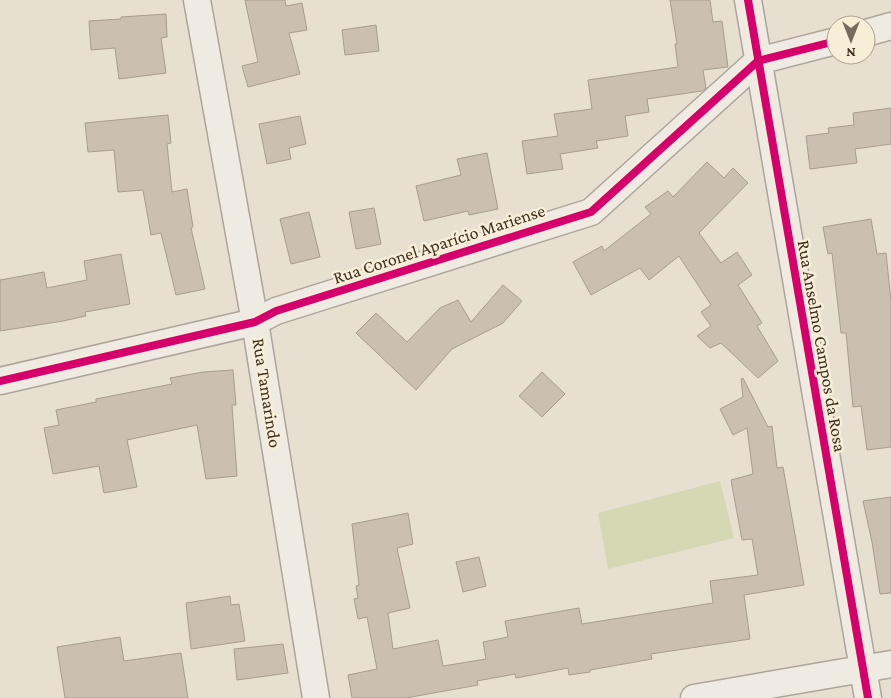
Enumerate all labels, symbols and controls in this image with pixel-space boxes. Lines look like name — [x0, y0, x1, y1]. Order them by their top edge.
north arrow — [826, 15, 876, 65]
text: N — [846, 45, 856, 61]
street label: Rua Coronel Aparício Mariense — [331, 200, 548, 288]
street label: Rua Anselmo Campos da Rosa — [794, 238, 850, 454]
street label: Rua Tamarindo — [248, 337, 286, 449]

